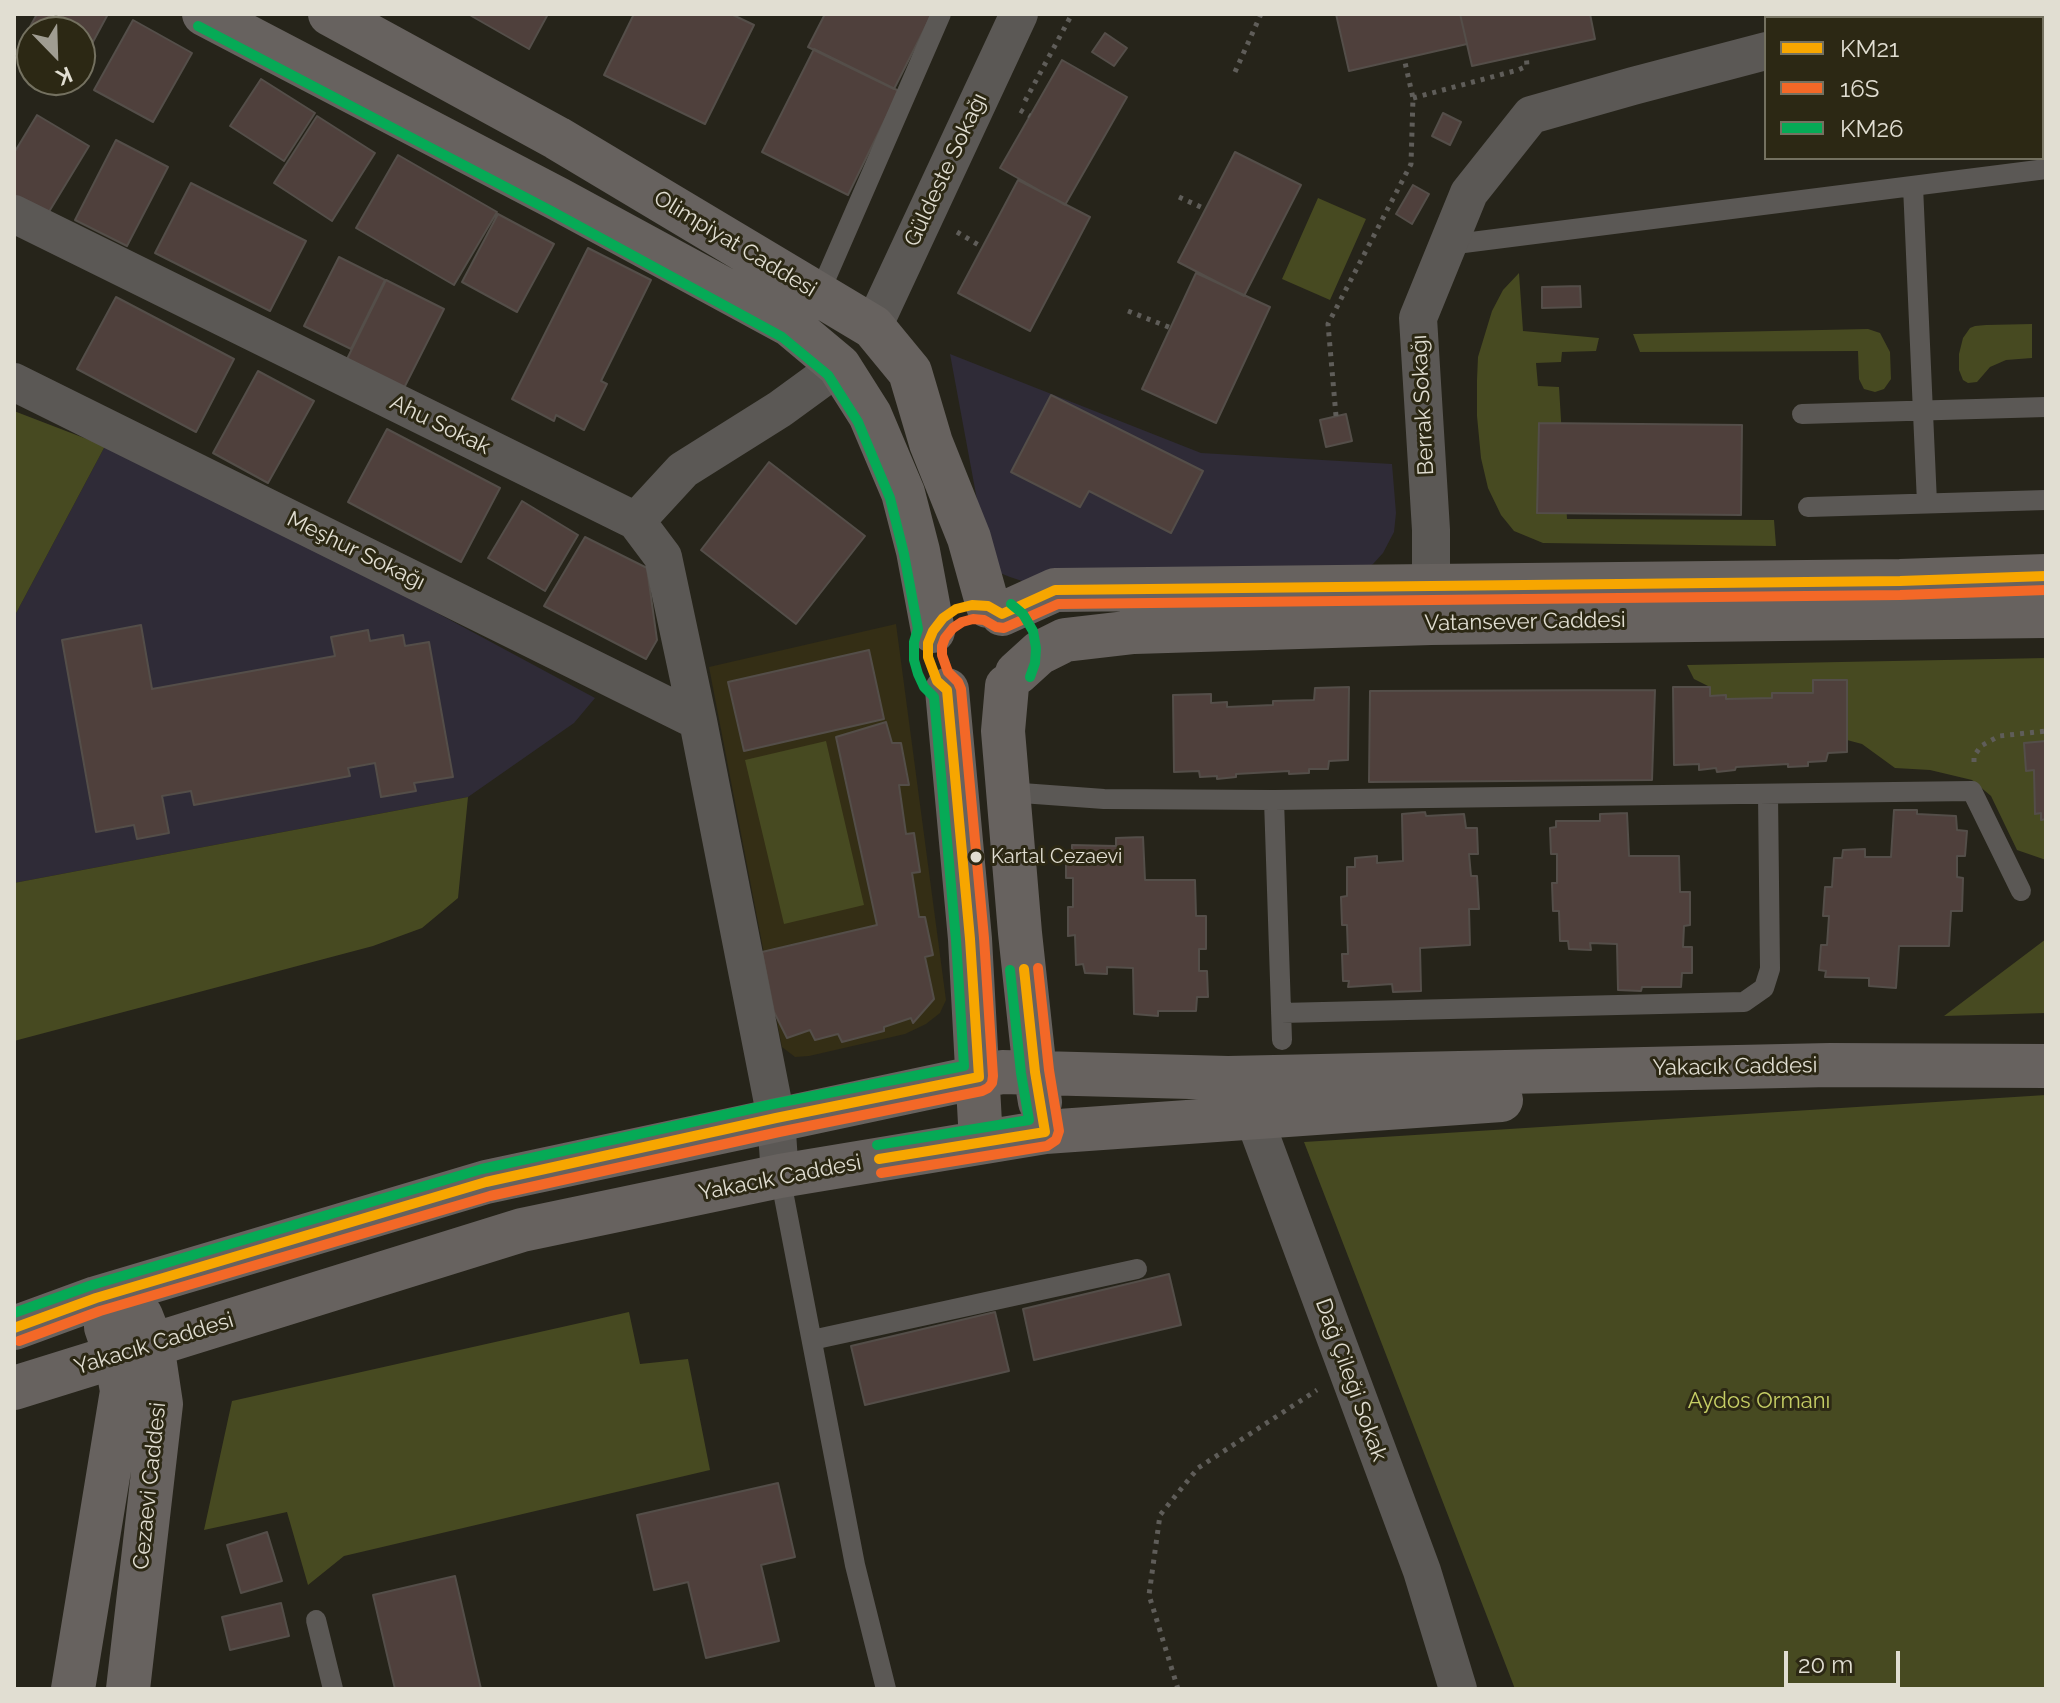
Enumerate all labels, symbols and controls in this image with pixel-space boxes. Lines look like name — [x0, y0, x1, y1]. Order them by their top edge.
north arrow — [16, 16, 96, 96]
legend — [1764, 16, 2044, 160]
text: KM21 — [1840, 34, 1899, 63]
text: K — [53, 61, 76, 91]
text: 16S — [1840, 74, 1879, 103]
street label: Güldeste Sokağı — [899, 89, 993, 251]
text: KM26 — [1840, 114, 1903, 143]
street label: Olimpiyat Caddesi — [649, 185, 821, 303]
street label: Berrak Sokağı — [1406, 334, 1440, 476]
street label: Ahu Sokak — [386, 389, 494, 461]
street label: Meşhur Sokağı — [283, 506, 429, 596]
street label: Vatansever Caddesi — [1424, 607, 1626, 637]
place label: Kartal Cezaevi — [991, 845, 1122, 869]
marker: Kartal Cezaevi — [968, 849, 984, 865]
street label: Yakacık Caddesi — [1652, 1052, 1818, 1082]
street label: Yakacık Caddesi — [697, 1149, 863, 1207]
street label: Dağ Çileği Sokak — [1309, 1295, 1393, 1465]
street label: Yakacık Caddesi — [71, 1307, 237, 1381]
park label: Aydos Ormanı — [1688, 1388, 1830, 1414]
street label: Cezaevi Caddesi — [128, 1401, 172, 1571]
scale bar — [1788, 1635, 1904, 1685]
text: 20 m — [1798, 1650, 1853, 1679]

